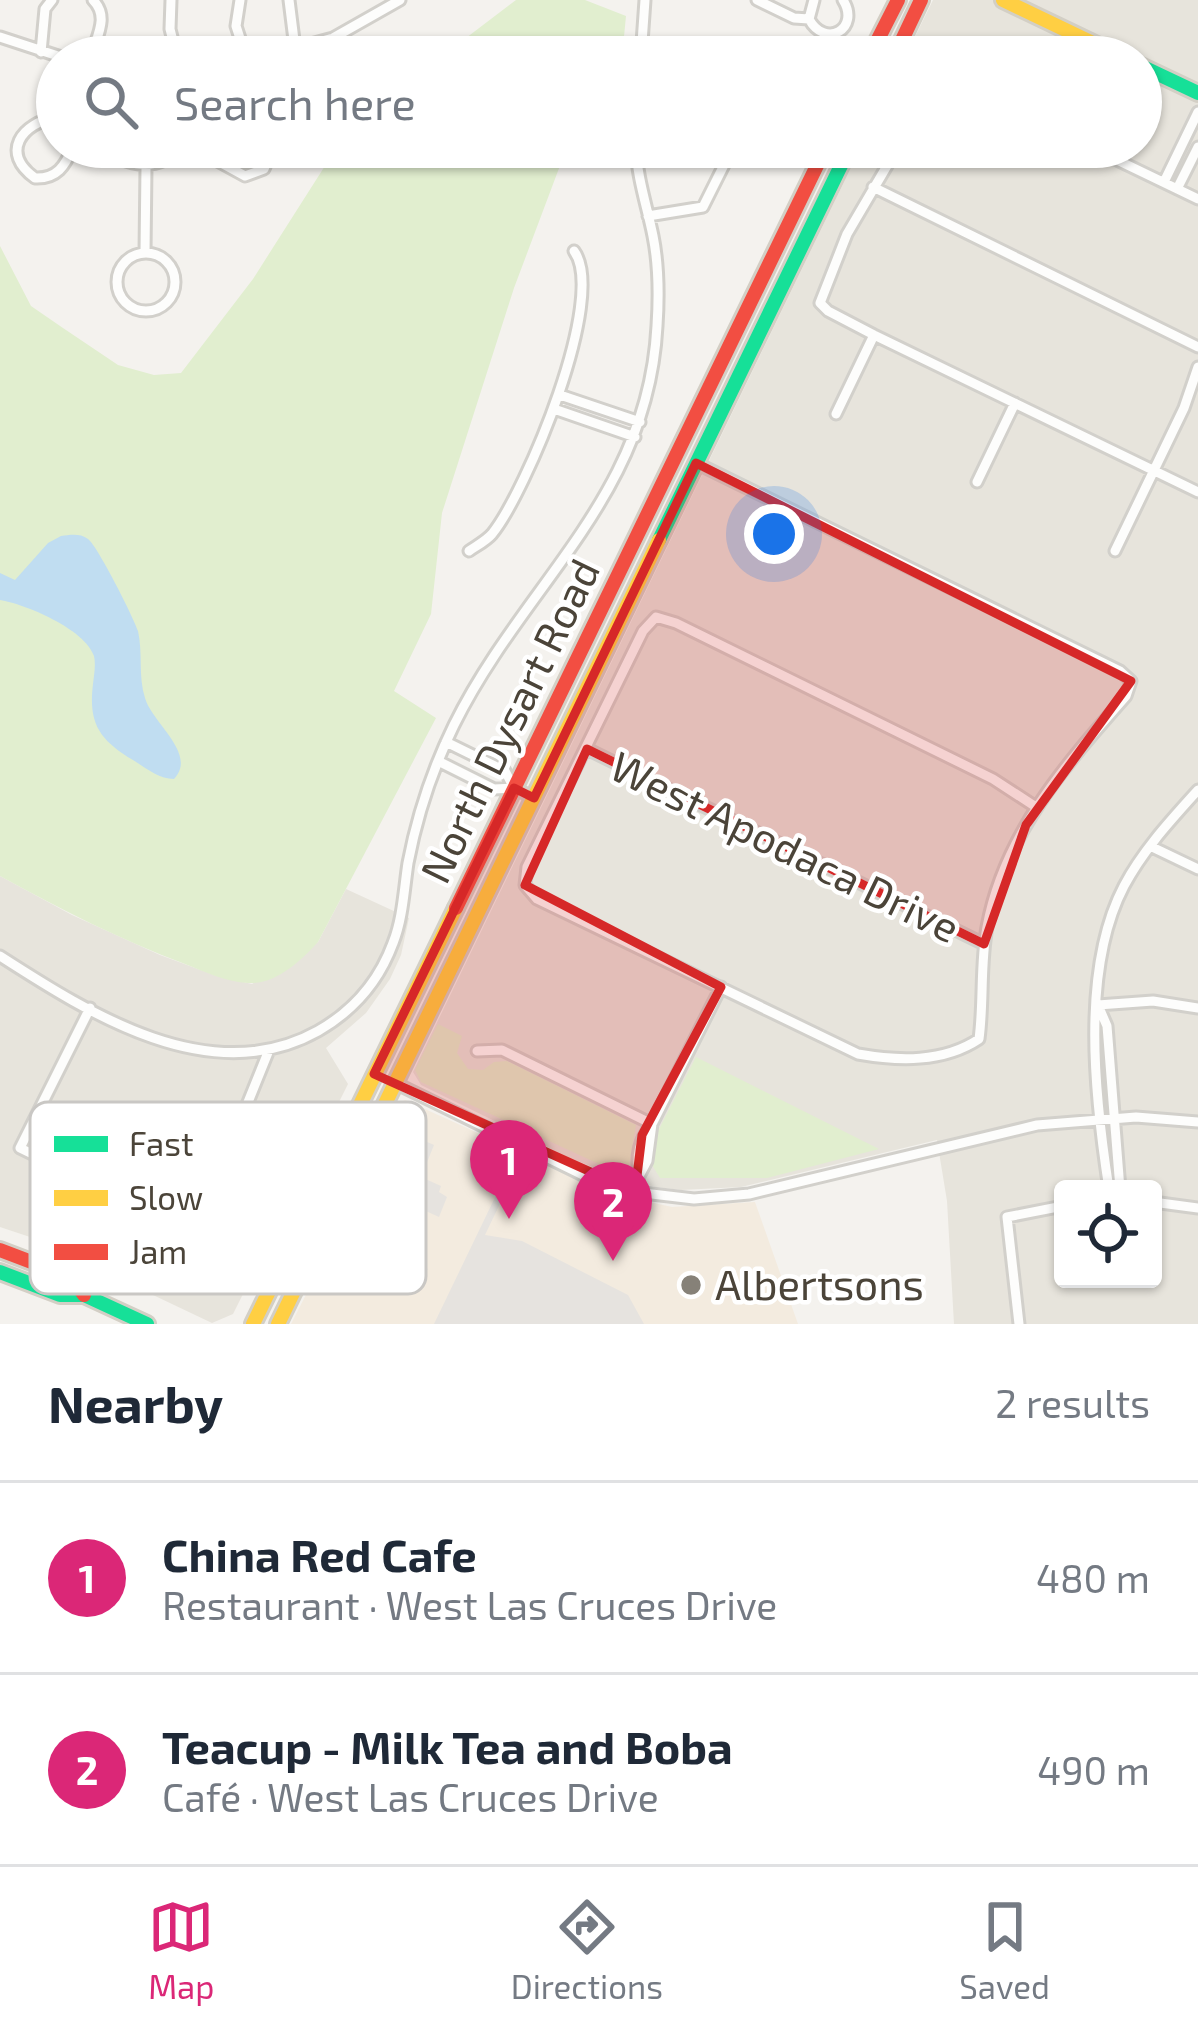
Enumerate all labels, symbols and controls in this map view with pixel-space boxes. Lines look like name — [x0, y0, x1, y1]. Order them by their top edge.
search box — [36, 36, 1162, 168]
icon: search — [78, 69, 144, 135]
text: Search here — [174, 75, 416, 129]
your location — [744, 504, 804, 564]
street label: North Dysart Road — [408, 550, 608, 890]
street label: West Apodaca Drive — [603, 739, 968, 951]
legend — [30, 1102, 426, 1294]
pin: 1 — [470, 1120, 548, 1219]
text: Fast — [129, 1123, 193, 1163]
pin: 2 — [574, 1162, 652, 1261]
text: Slow — [129, 1177, 203, 1217]
map controls — [1054, 1180, 1162, 1288]
button: locate — [1054, 1180, 1162, 1288]
text: Jam — [129, 1231, 187, 1271]
place label: Albertsons — [715, 1258, 924, 1308]
marker: Albertsons — [678, 1272, 704, 1298]
text: Nearby — [48, 1372, 223, 1433]
text: 2 results — [995, 1379, 1150, 1426]
text: China Red Cafe — [162, 1527, 477, 1581]
text: 1 — [79, 1554, 95, 1601]
text: 480 m — [1036, 1554, 1150, 1601]
text: Restaurant · West Las Cruces Drive — [162, 1581, 777, 1628]
text: Teacup - Milk Tea and Boba — [162, 1719, 733, 1773]
text: 2 — [76, 1746, 98, 1793]
text: 490 m — [1037, 1746, 1150, 1793]
text: Café · West Las Cruces Drive — [162, 1773, 659, 1820]
tab: Map — [148, 1894, 214, 2006]
tab: Directions — [511, 1894, 663, 2006]
tab: Saved — [959, 1894, 1050, 2006]

